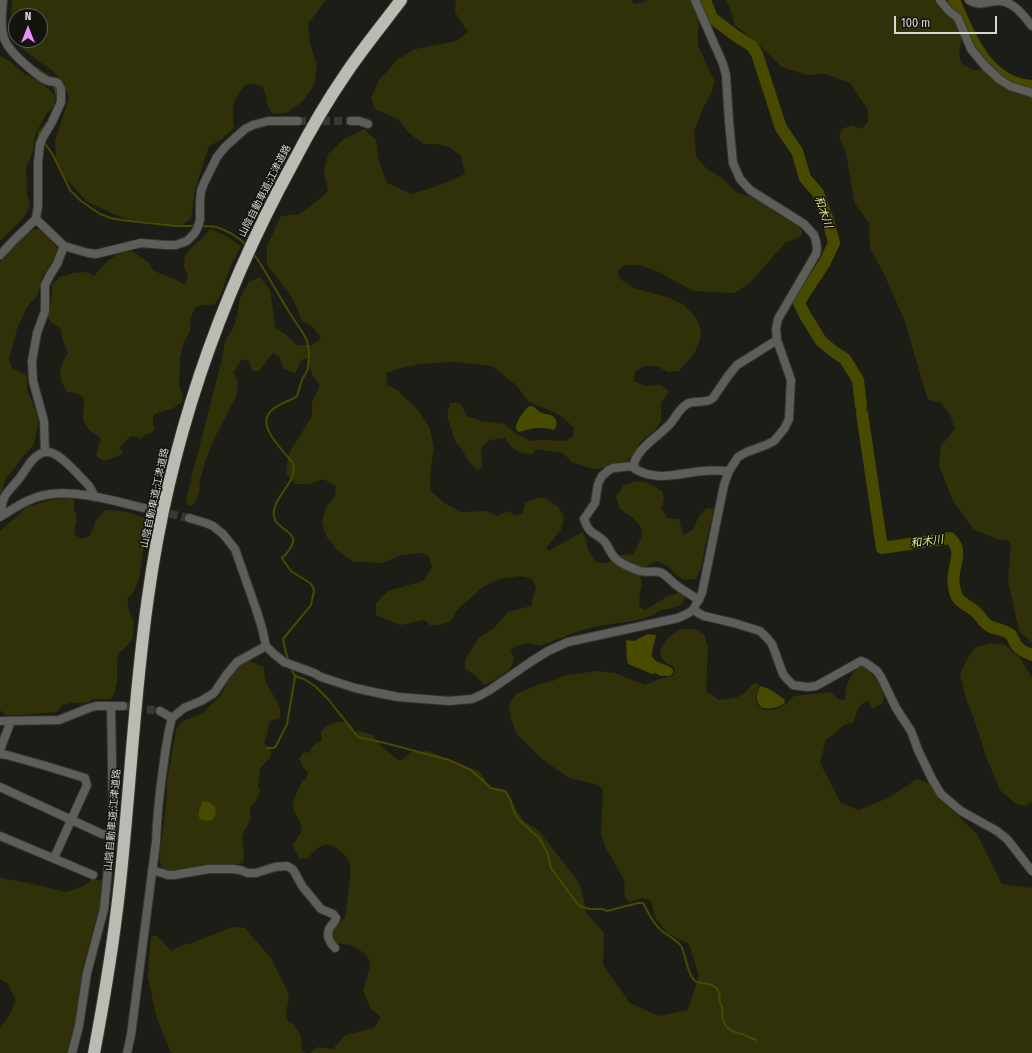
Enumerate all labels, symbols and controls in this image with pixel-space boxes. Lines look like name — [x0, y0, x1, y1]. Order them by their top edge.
north arrow — [8, 8, 48, 48]
scale bar — [896, 8, 999, 34]
text: N — [25, 10, 31, 23]
text: 100 m — [901, 16, 930, 30]
street label: 山陰自動車道;江津道路 — [236, 143, 294, 239]
water label: 和木川 — [811, 194, 835, 230]
street label: 山陰自動車道;江津道路 — [139, 447, 171, 549]
water label: 和木川 — [910, 533, 944, 551]
street label: 山陰自動車道;江津道路 — [103, 769, 123, 871]

